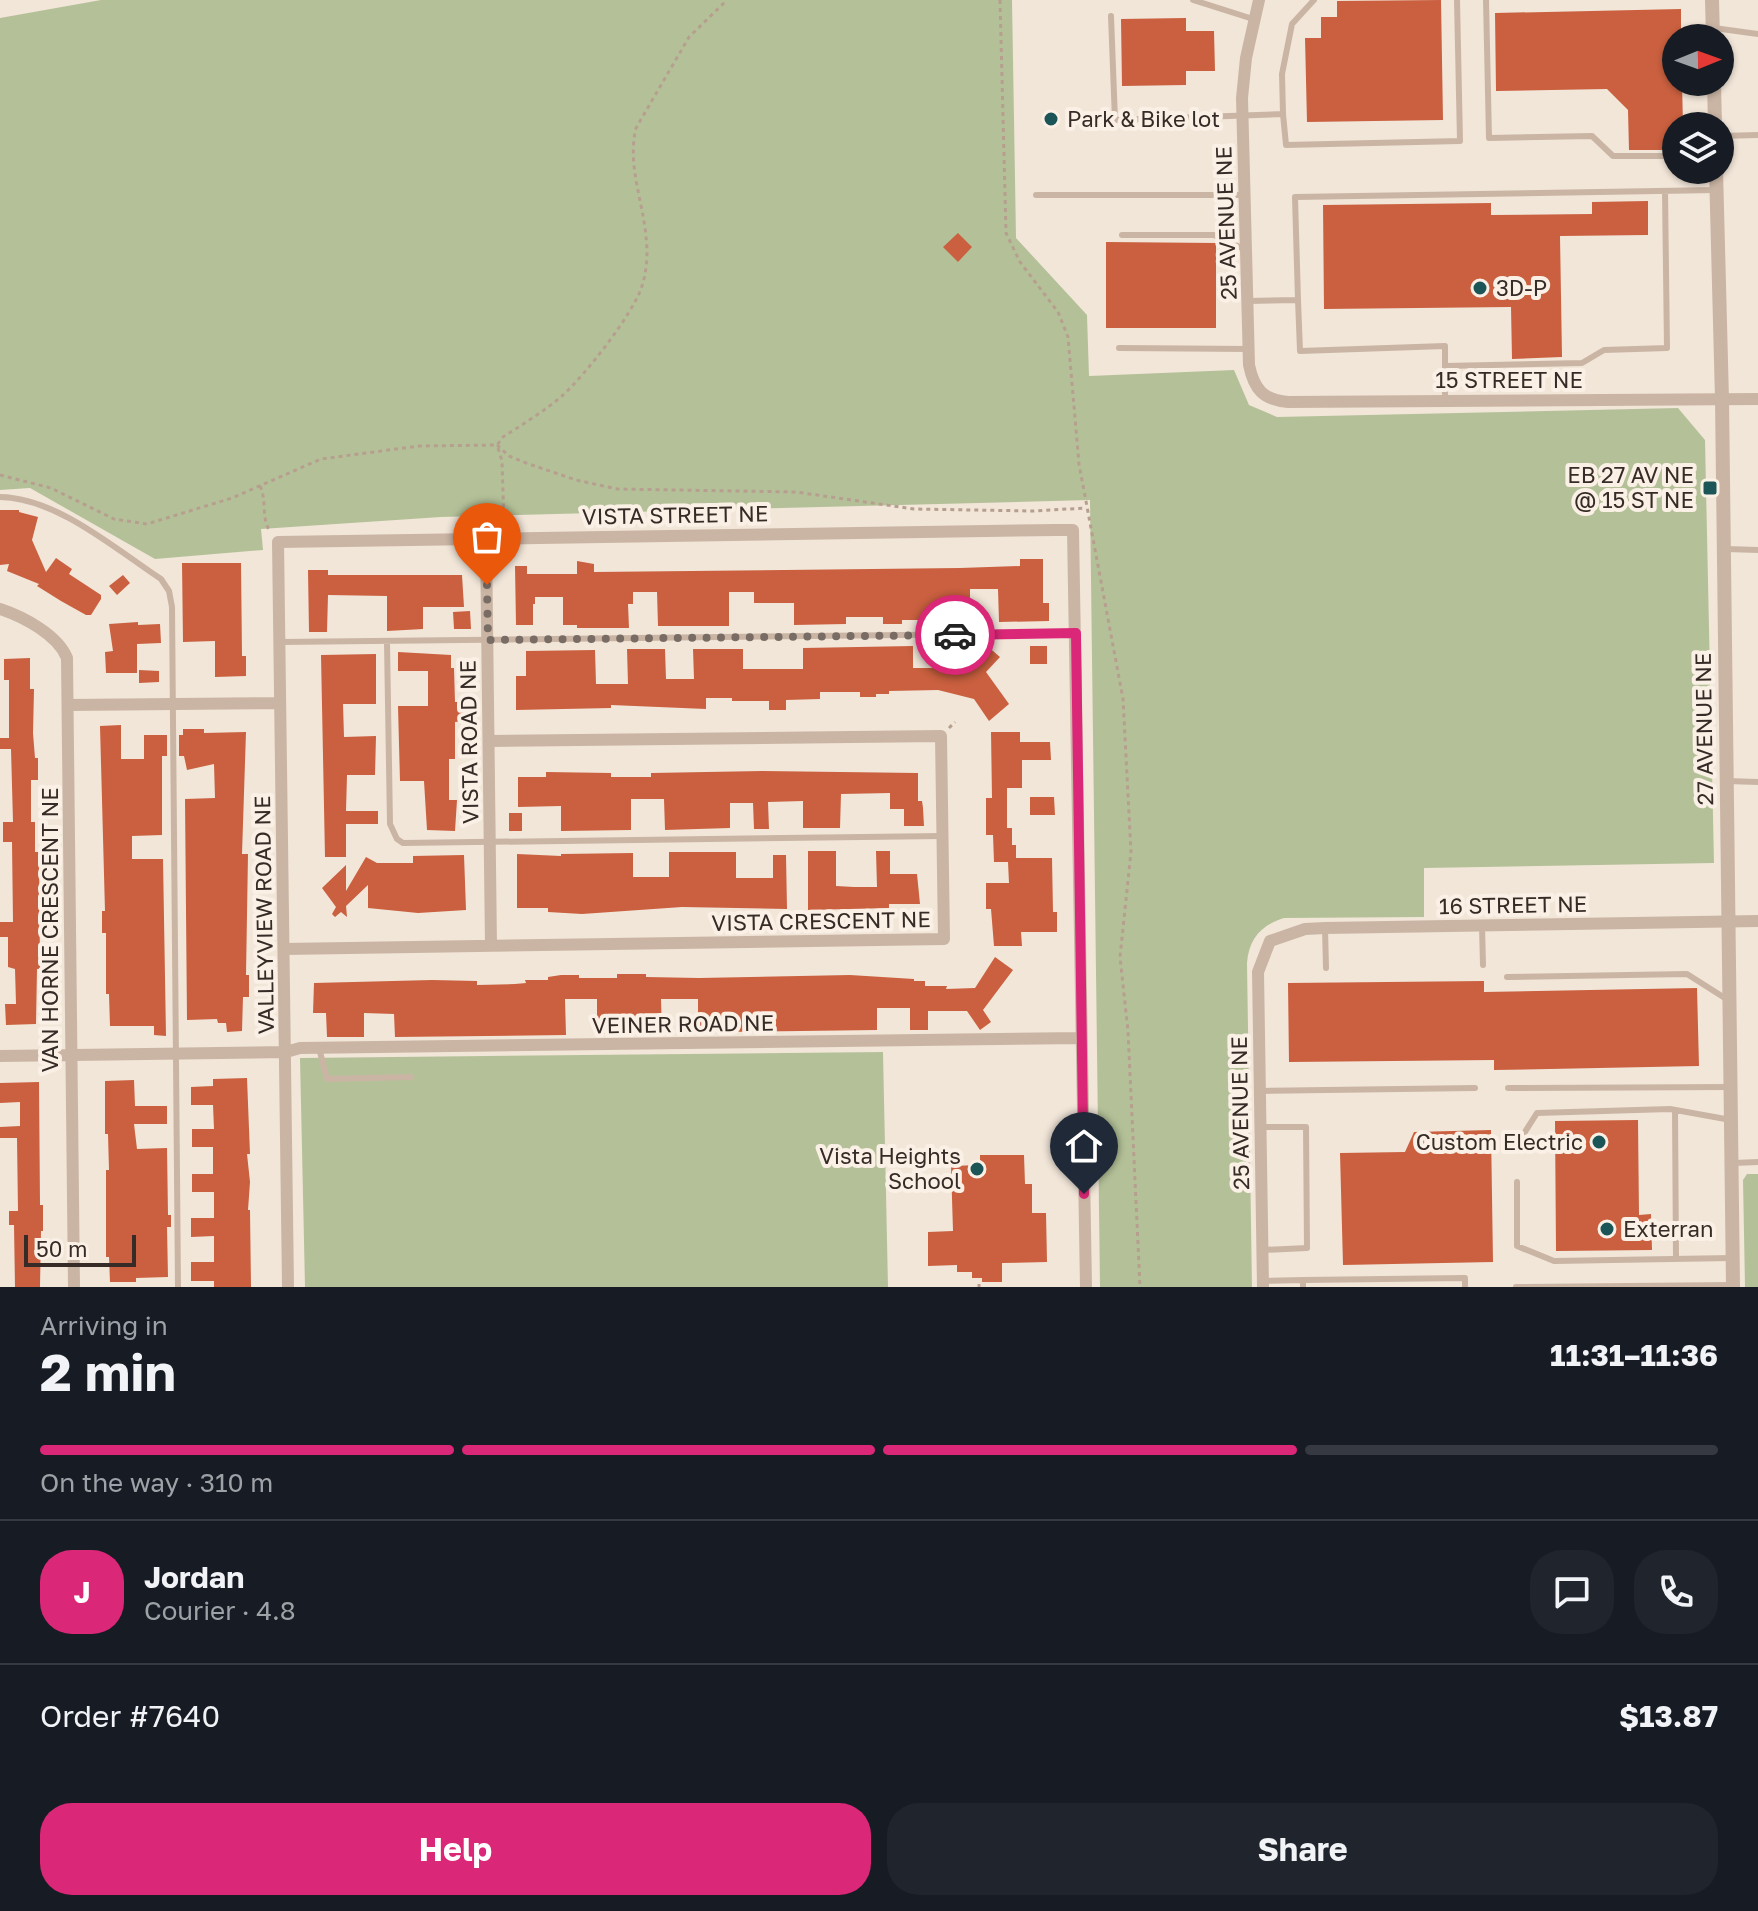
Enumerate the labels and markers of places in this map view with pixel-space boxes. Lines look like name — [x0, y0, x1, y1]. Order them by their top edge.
place label: Park & Bike lot — [1067, 105, 1220, 132]
marker: Park & Bike lot — [1042, 110, 1060, 128]
place label: 3D-P — [1496, 274, 1547, 301]
marker: 3D-P — [1471, 279, 1489, 297]
place label: EB 27 AV NE @ 15 ST NE — [1567, 461, 1694, 513]
marker: EB 27 AV NE @ 15 ST NE — [1701, 479, 1719, 497]
pin — [453, 503, 521, 585]
pin — [1050, 1112, 1118, 1194]
place label: Custom Electric — [1416, 1128, 1583, 1155]
marker: Custom Electric — [1590, 1133, 1608, 1151]
place label: Vista Heights School — [819, 1142, 961, 1194]
marker: Vista Heights School — [968, 1160, 986, 1178]
place label: Exterran — [1623, 1215, 1713, 1242]
marker: Exterran — [1598, 1220, 1616, 1238]

